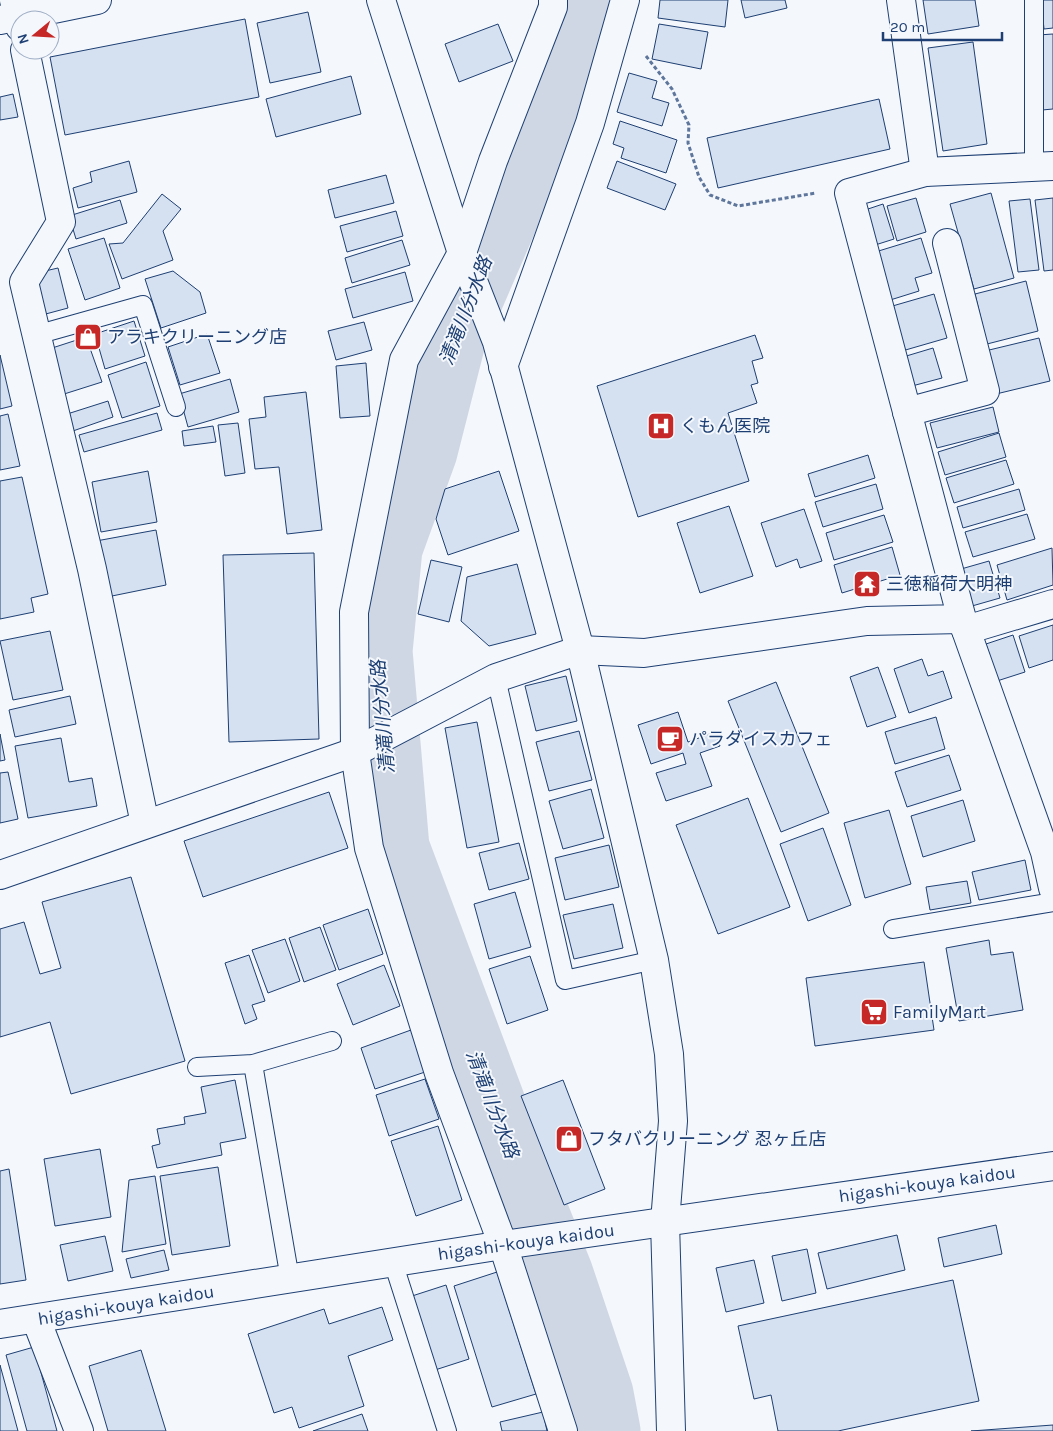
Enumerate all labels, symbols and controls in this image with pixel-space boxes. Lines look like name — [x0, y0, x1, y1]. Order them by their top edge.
north arrow — [10, 10, 60, 60]
scale bar — [883, 10, 1002, 42]
text: 20 m — [890, 18, 925, 36]
text: N — [13, 31, 33, 46]
water label: 清滝川分水路 — [435, 252, 497, 368]
shop icon: アラキクリーニング店 — [73, 322, 103, 352]
place label: アラキクリーニング店 — [107, 326, 287, 348]
hospital icon: くもん医院 — [646, 411, 676, 441]
place label: くもん医院 — [680, 415, 770, 437]
temple icon: 三徳稲荷大明神 — [852, 569, 882, 599]
place label: 三徳稲荷大明神 — [886, 573, 1012, 595]
water label: 清滝川分水路 — [367, 657, 399, 775]
cafe icon: パラダイスカフェ — [655, 724, 685, 754]
place label: パラダイスカフェ — [689, 728, 832, 750]
supermarket icon: FamilyMart — [859, 997, 889, 1027]
place label: FamilyMart — [893, 1001, 986, 1023]
water label: 清滝川分水路 — [461, 1047, 523, 1163]
shop icon: フタバクリーニング 忍ヶ丘店 — [554, 1124, 584, 1154]
place label: フタバクリーニング 忍ヶ丘店 — [588, 1128, 826, 1150]
street label: higashi-kouya kaidou — [837, 1161, 1017, 1207]
street label: higashi-kouya kaidou — [436, 1219, 616, 1265]
street label: higashi-kouya kaidou — [36, 1280, 216, 1330]

